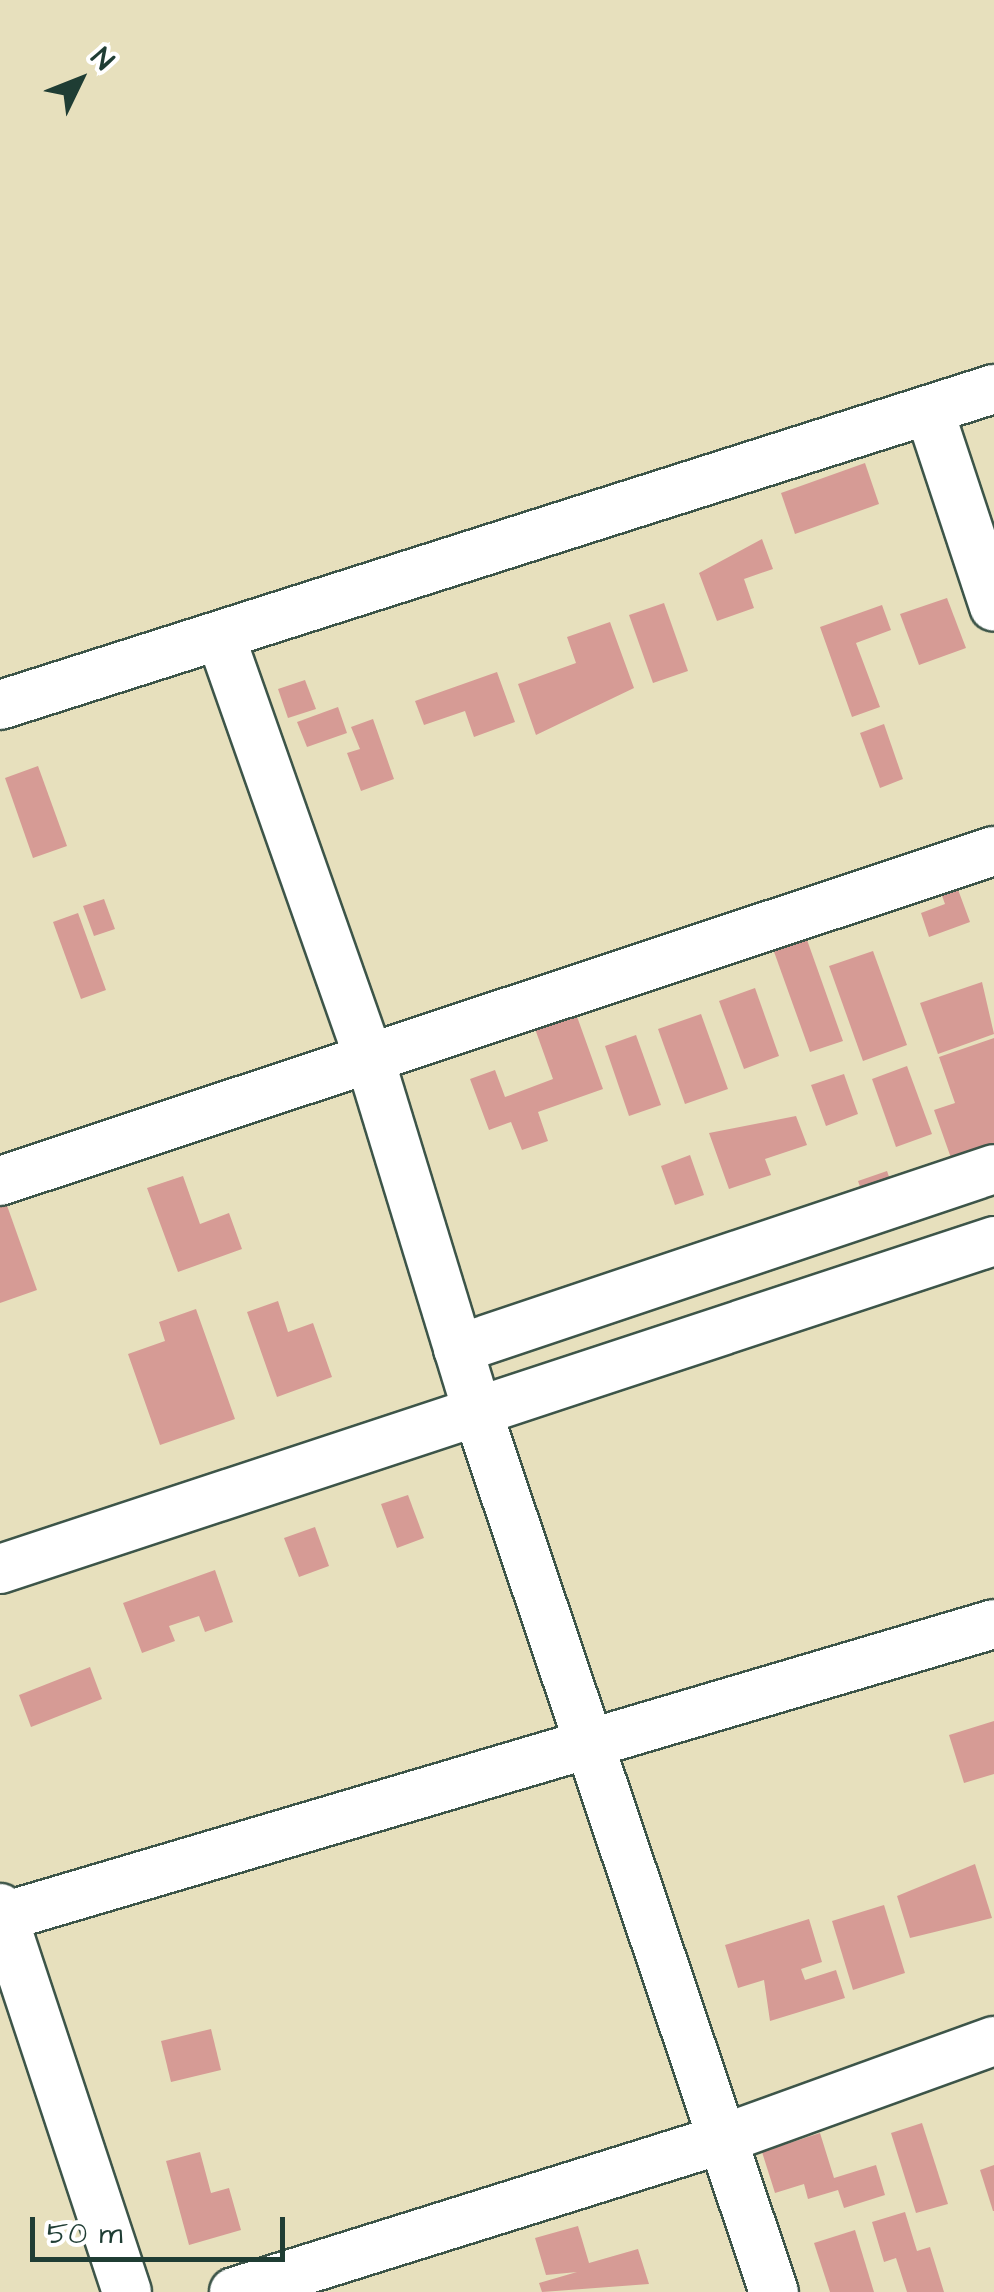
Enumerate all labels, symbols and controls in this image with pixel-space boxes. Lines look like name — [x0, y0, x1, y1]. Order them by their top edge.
north arrow — [30, 30, 130, 130]
text: N — [82, 39, 123, 79]
scale bar — [35, 2197, 290, 2259]
text: 50 m — [47, 2213, 123, 2255]

